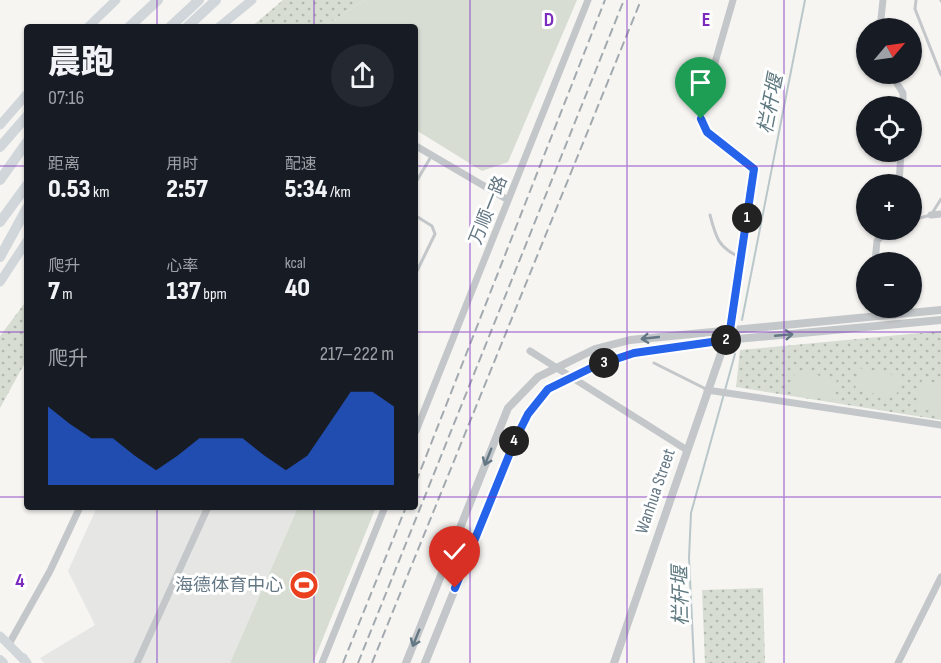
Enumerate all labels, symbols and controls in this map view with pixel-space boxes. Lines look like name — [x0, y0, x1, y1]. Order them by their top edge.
text: D — [544, 8, 554, 32]
text: E — [702, 8, 710, 32]
north arrow — [856, 18, 922, 84]
map controls — [856, 18, 922, 318]
text: 晨跑 — [48, 43, 114, 83]
button: share — [331, 44, 394, 107]
pin — [675, 57, 726, 119]
icon: arrive — [684, 66, 717, 99]
water label: 栏杆堰 — [753, 70, 789, 136]
text: 07:16 — [48, 86, 84, 110]
button: locate — [856, 96, 922, 162]
text: 距离 — [48, 155, 80, 174]
text: 用时 — [166, 155, 198, 174]
text: 配速 — [285, 155, 317, 174]
street label: 万顺一路 — [465, 173, 512, 247]
text: 0.53 — [48, 174, 91, 205]
text: 2:57 — [166, 174, 208, 205]
text: 5:34 — [285, 174, 327, 205]
button: + — [856, 174, 922, 240]
text: km — [91, 183, 109, 202]
text: /km — [327, 183, 351, 202]
pin: 1 — [732, 203, 762, 233]
text: 1 — [744, 208, 750, 227]
button: − — [856, 252, 922, 318]
text: kcal — [285, 254, 306, 273]
text: 爬升 — [48, 257, 80, 276]
text: 心率 — [166, 257, 198, 276]
text: 40 — [285, 273, 310, 304]
text: 7 — [48, 276, 60, 307]
text: 137 — [166, 276, 201, 307]
text: m — [60, 285, 73, 304]
text: bpm — [201, 285, 227, 304]
pin: 2 — [711, 325, 741, 355]
one-way arrow — [773, 329, 793, 340]
text: 2 — [722, 330, 730, 349]
one-way arrow — [641, 333, 661, 344]
text: 217–222 m — [320, 342, 394, 366]
text: 爬升 — [48, 347, 88, 371]
pin: 3 — [589, 348, 619, 378]
text: 3 — [600, 353, 608, 372]
pin: 4 — [499, 426, 529, 456]
text: 4 — [510, 431, 518, 450]
street label: Wanhua Street — [631, 445, 680, 537]
one-way arrow — [482, 447, 493, 466]
pin — [429, 526, 480, 588]
icon: check — [438, 535, 471, 568]
water label: 栏杆堰 — [668, 563, 694, 626]
text: 4 — [15, 569, 25, 593]
sports icon: 海德体育中心 — [288, 569, 320, 601]
place label: 海德体育中心 — [175, 575, 283, 596]
one-way arrow — [410, 628, 421, 647]

